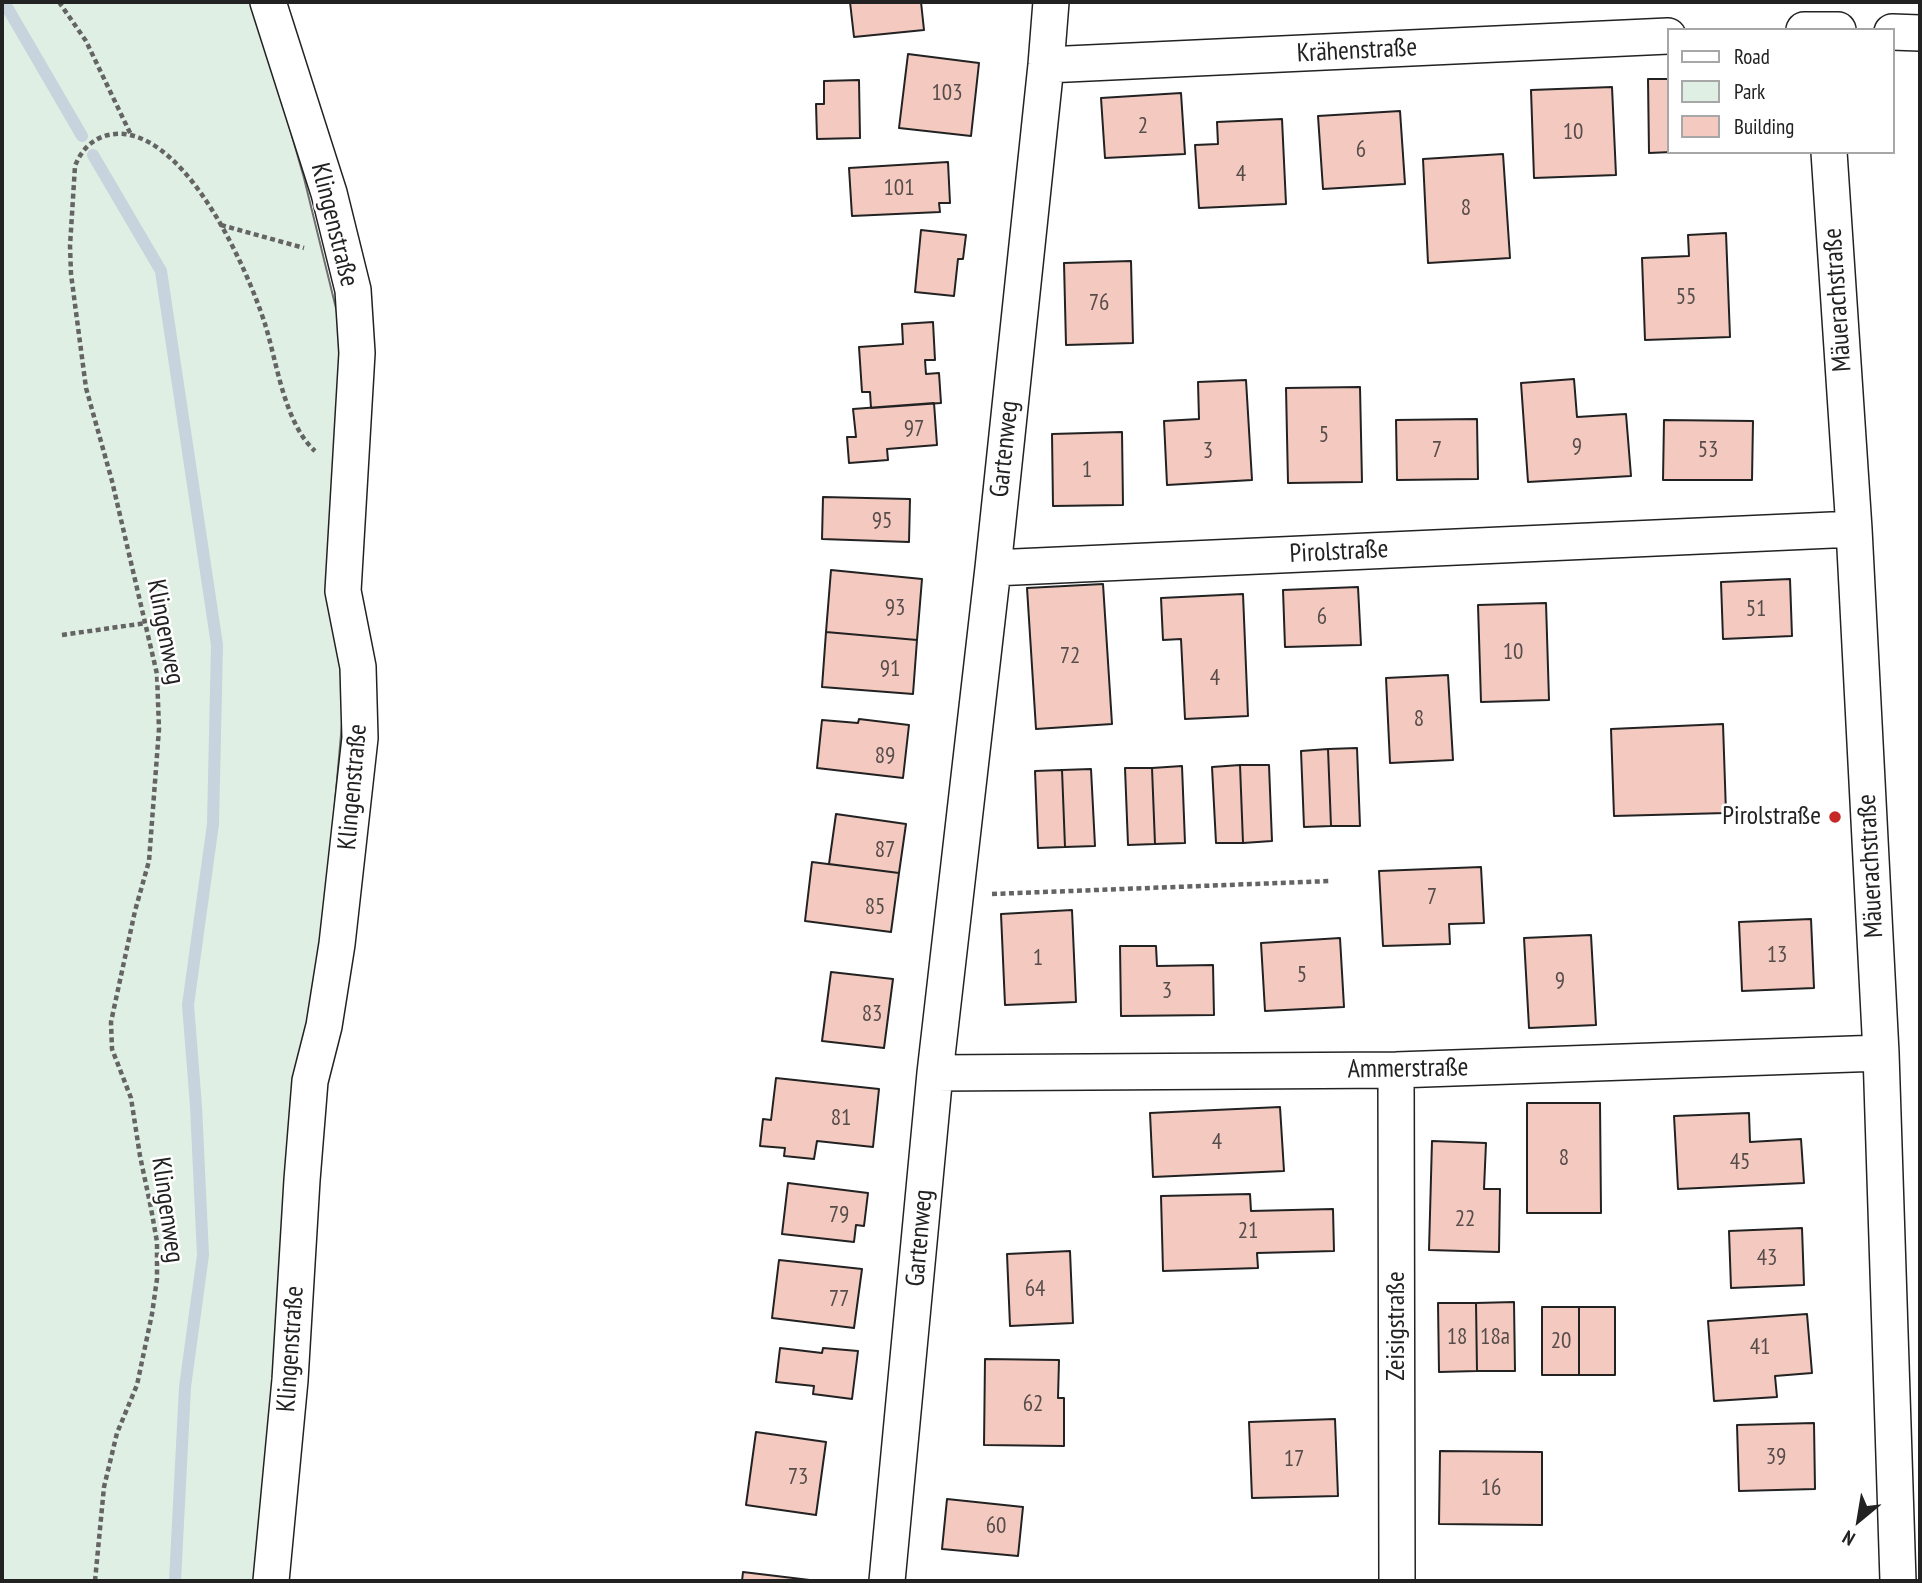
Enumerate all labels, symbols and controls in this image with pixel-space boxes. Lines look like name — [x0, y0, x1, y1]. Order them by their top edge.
legend — [1666, 28, 1894, 154]
street label: Krähenstraße — [1296, 32, 1418, 70]
text: Road — [1734, 43, 1770, 70]
text: Park — [1734, 78, 1765, 105]
house number: 103 — [931, 79, 963, 107]
house number: 2 — [1138, 112, 1148, 140]
text: Building — [1734, 113, 1794, 140]
house number: 10 — [1563, 118, 1583, 146]
house number: 6 — [1356, 136, 1366, 164]
street label: Klingenstraße — [304, 160, 364, 290]
house number: 4 — [1236, 160, 1246, 188]
house number: 101 — [883, 174, 915, 202]
house number: 8 — [1461, 194, 1471, 222]
street label: Mäuerachstraße — [1817, 227, 1859, 373]
house number: 55 — [1676, 283, 1696, 311]
house number: 76 — [1089, 289, 1109, 317]
street label: Gartenweg — [984, 399, 1026, 499]
house number: 97 — [904, 415, 924, 443]
house number: 5 — [1319, 421, 1329, 449]
house number: 9 — [1572, 433, 1582, 461]
house number: 7 — [1432, 436, 1442, 464]
house number: 53 — [1698, 436, 1718, 464]
house number: 3 — [1203, 437, 1213, 465]
house number: 1 — [1082, 456, 1092, 484]
house number: 95 — [872, 507, 892, 535]
street label: Pirolstraße — [1289, 534, 1389, 570]
street label: Klingenweg — [140, 577, 190, 687]
house number: 93 — [885, 594, 905, 622]
house number: 51 — [1746, 595, 1766, 623]
house number: 6 — [1317, 603, 1327, 631]
house number: 10 — [1503, 638, 1523, 666]
house number: 72 — [1060, 642, 1080, 670]
house number: 91 — [880, 655, 900, 683]
house number: 4 — [1210, 664, 1220, 692]
house number: 8 — [1414, 705, 1424, 733]
street label: Klingenstraße — [332, 723, 374, 851]
house number: 89 — [875, 742, 895, 770]
street label: Mäuerachstraße — [1852, 793, 1890, 939]
place label: Pirolstraße — [1722, 801, 1821, 833]
marker: Pirolstraße — [1827, 809, 1843, 825]
house number: 87 — [875, 836, 895, 864]
house number: 7 — [1427, 883, 1437, 911]
house number: 85 — [865, 893, 885, 921]
house number: 13 — [1767, 941, 1787, 969]
house number: 1 — [1033, 944, 1043, 972]
house number: 5 — [1297, 961, 1307, 989]
house number: 9 — [1555, 967, 1565, 995]
house number: 3 — [1162, 977, 1172, 1005]
house number: 83 — [862, 1000, 882, 1028]
street label: Ammerstraße — [1347, 1052, 1469, 1086]
house number: 81 — [831, 1104, 851, 1132]
house number: 4 — [1212, 1128, 1222, 1156]
house number: 8 — [1559, 1144, 1569, 1172]
house number: 45 — [1730, 1148, 1750, 1176]
street label: Klingenweg — [144, 1155, 190, 1265]
street label: Gartenweg — [900, 1188, 940, 1288]
house number: 79 — [829, 1201, 849, 1229]
house number: 22 — [1455, 1205, 1475, 1233]
house number: 21 — [1238, 1217, 1258, 1245]
house number: 43 — [1757, 1244, 1777, 1272]
street label: Zeisigstraße — [1381, 1271, 1413, 1381]
house number: 64 — [1025, 1275, 1045, 1303]
street label: Klingenstraße — [271, 1285, 311, 1413]
house number: 77 — [829, 1285, 849, 1313]
house number: 18 — [1447, 1323, 1467, 1351]
house number: 18a — [1480, 1323, 1510, 1351]
house number: 20 — [1551, 1327, 1571, 1355]
house number: 41 — [1750, 1333, 1770, 1361]
house number: 62 — [1023, 1390, 1043, 1418]
house number: 39 — [1766, 1443, 1786, 1471]
house number: 17 — [1284, 1445, 1304, 1473]
house number: 73 — [788, 1463, 808, 1491]
house number: 16 — [1481, 1474, 1501, 1502]
north arrow — [1824, 1485, 1894, 1555]
house number: 60 — [986, 1512, 1006, 1540]
text: N — [1838, 1525, 1859, 1551]

